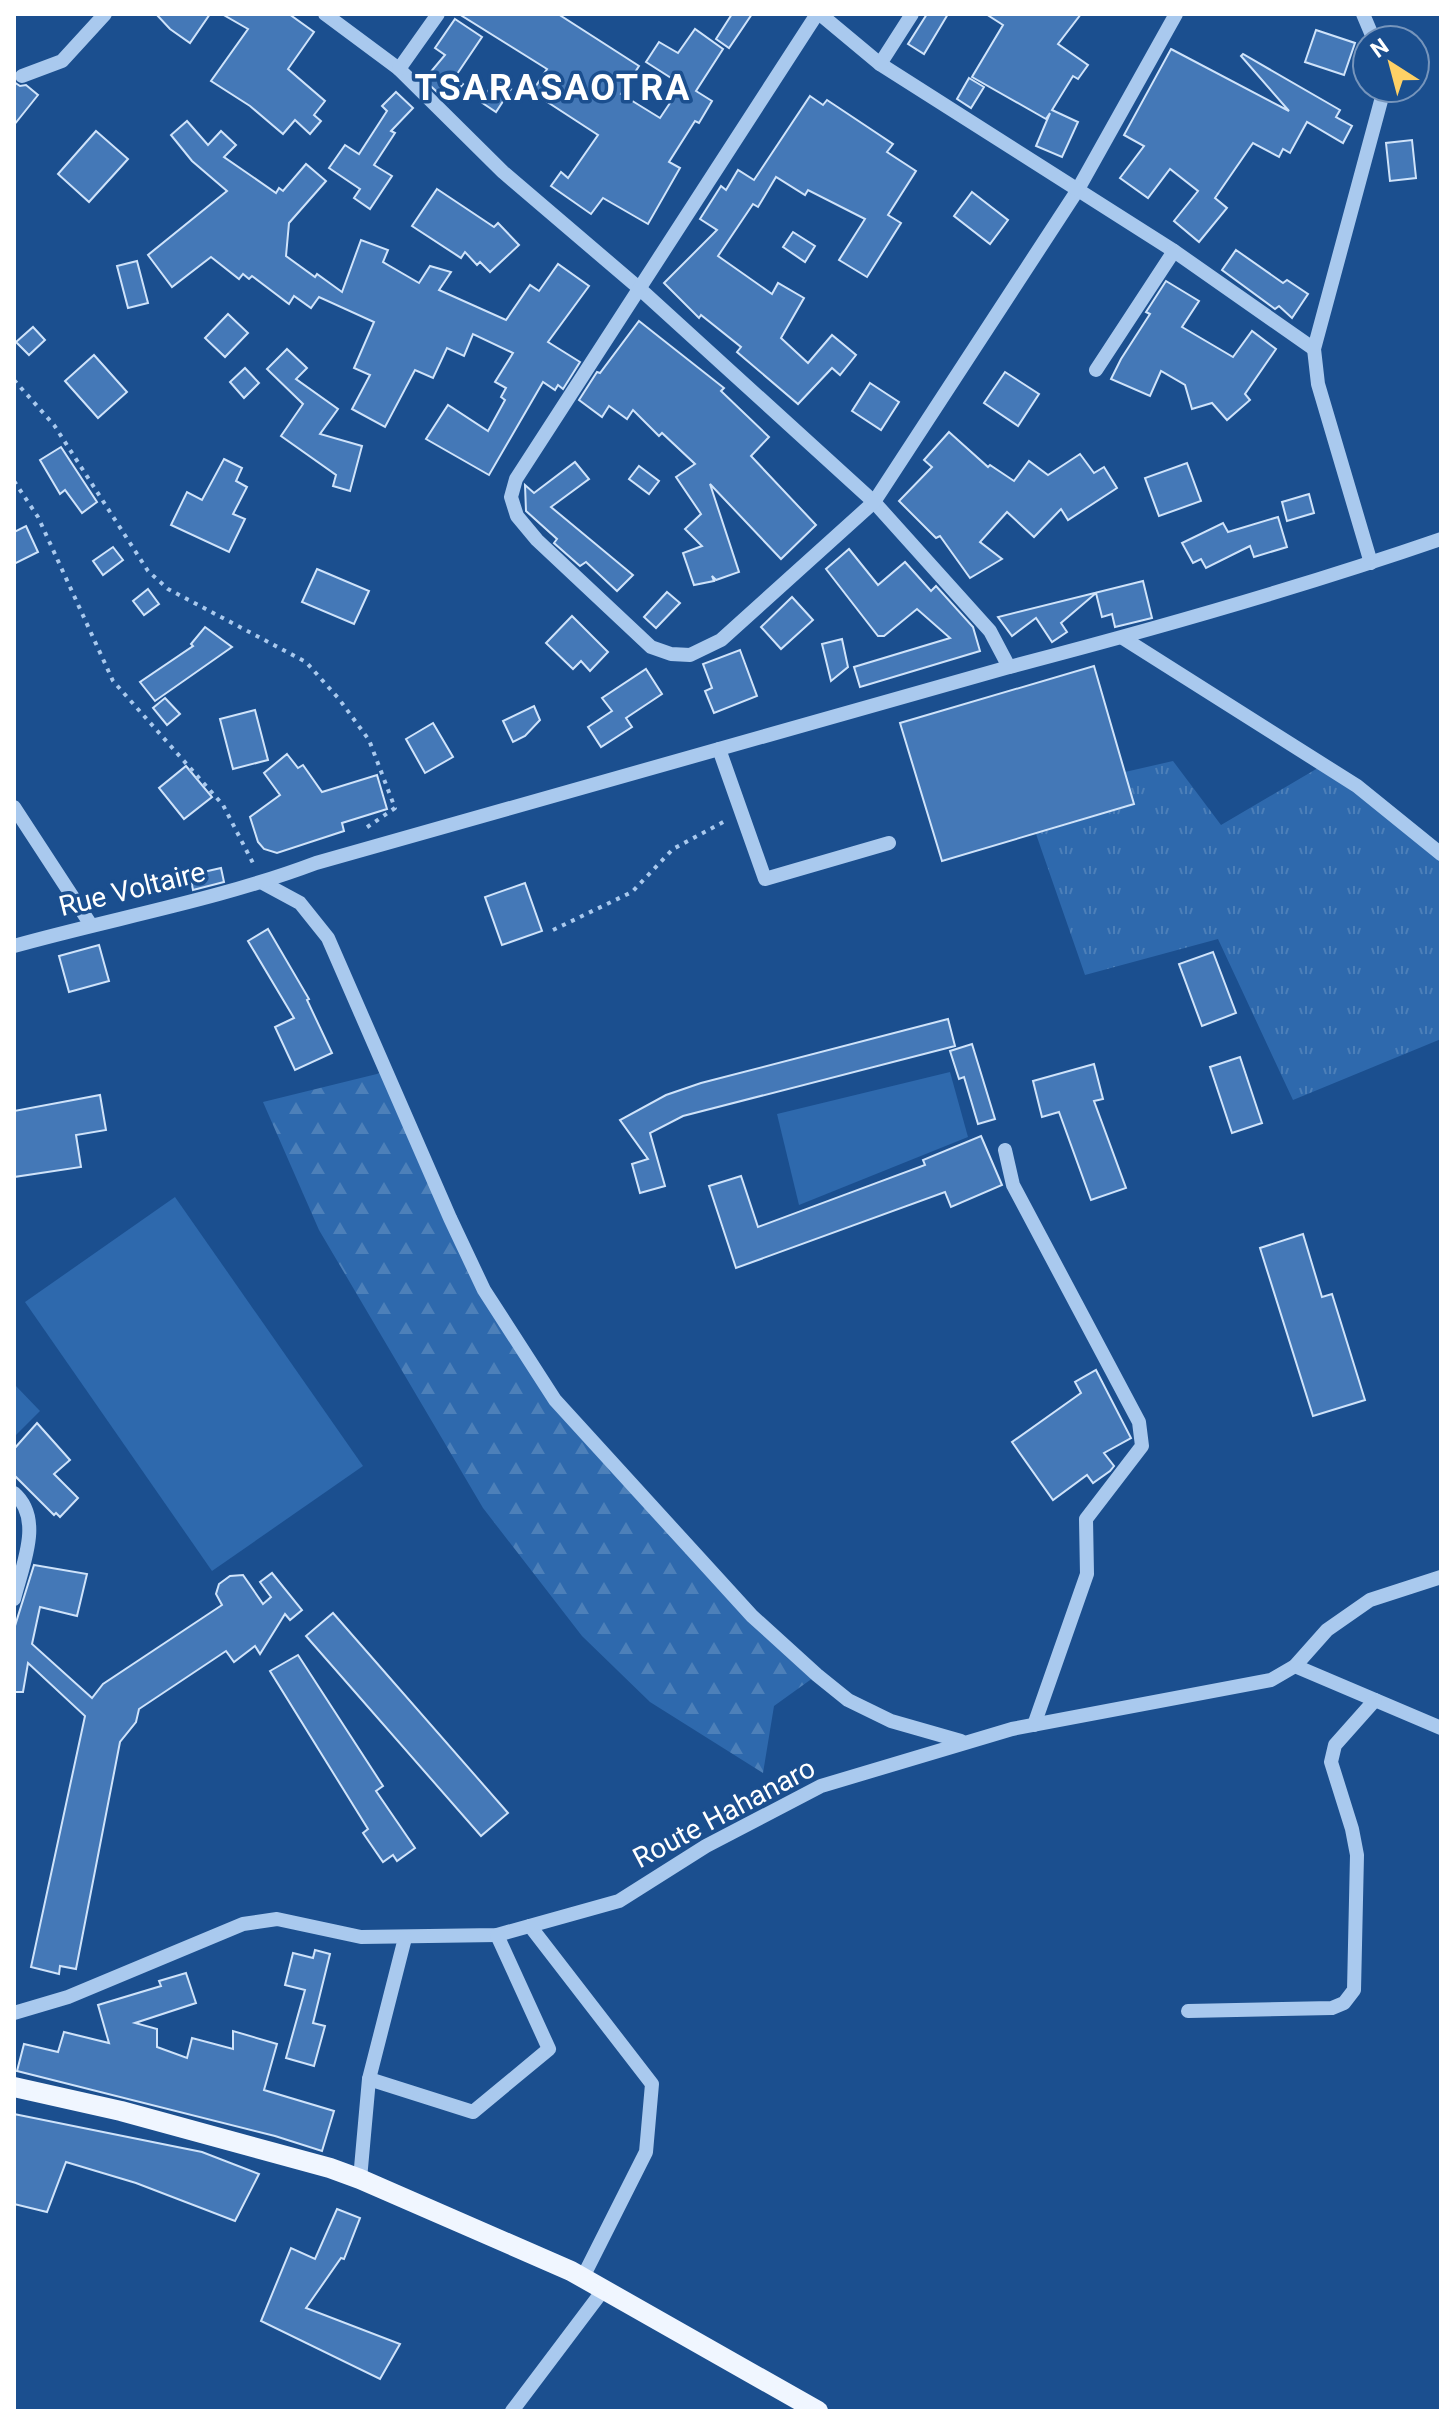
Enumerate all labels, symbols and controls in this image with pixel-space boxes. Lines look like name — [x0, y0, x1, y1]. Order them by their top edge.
north arrow — [1351, 24, 1431, 104]
text: N — [1366, 34, 1393, 63]
district label: TSARASAOTRA — [415, 67, 691, 109]
street label: Rue Voltaire — [55, 855, 209, 923]
street label: Route Hahanaro — [627, 1751, 821, 1875]

